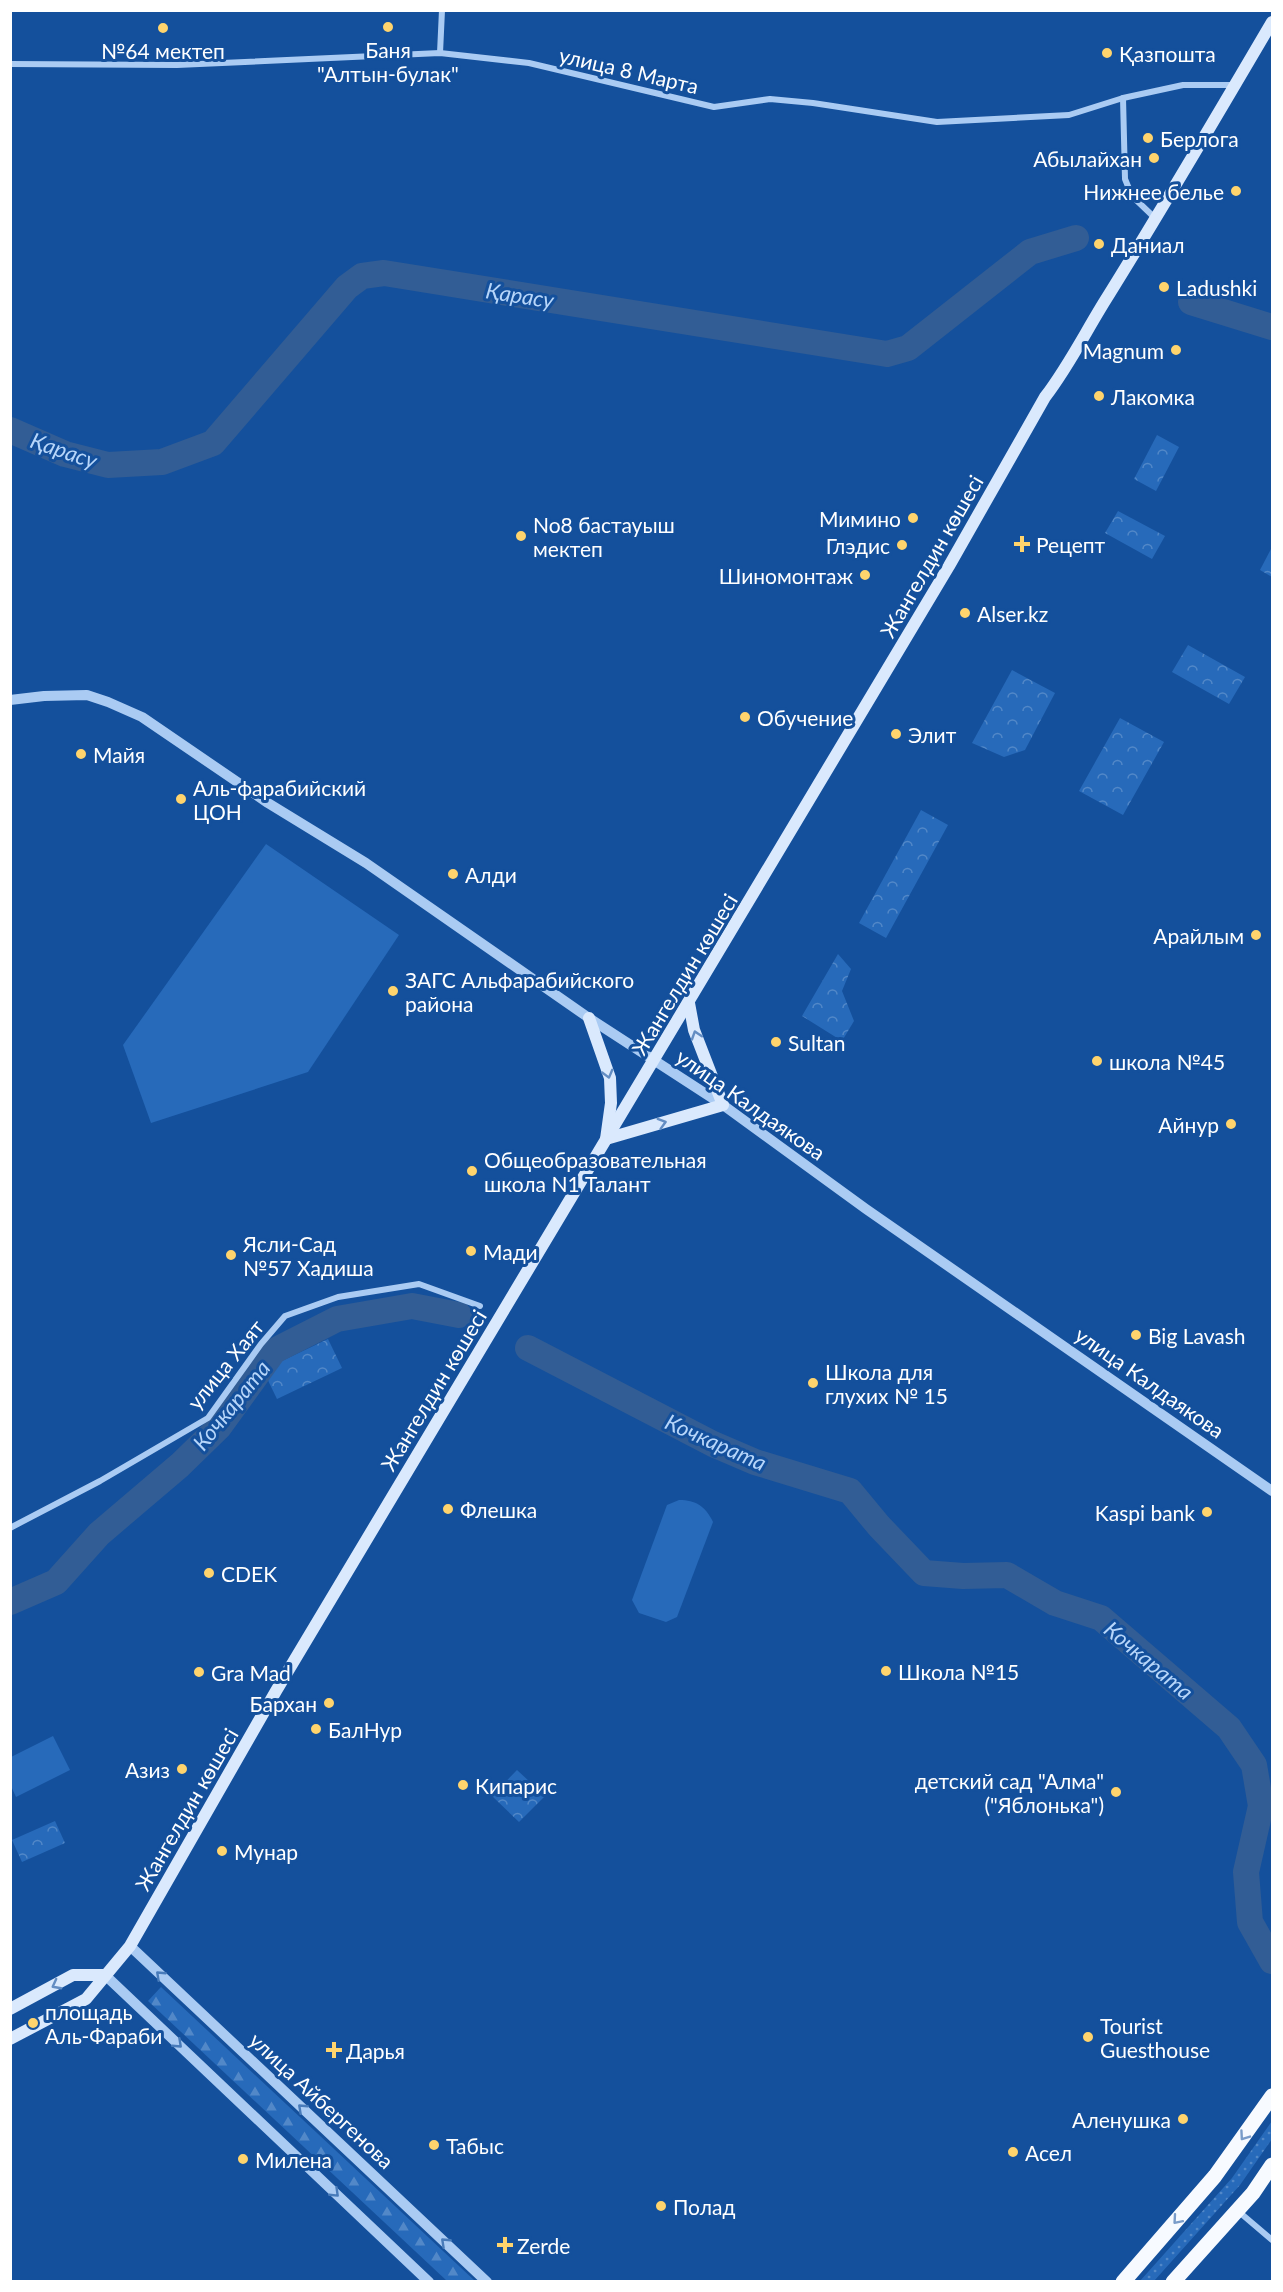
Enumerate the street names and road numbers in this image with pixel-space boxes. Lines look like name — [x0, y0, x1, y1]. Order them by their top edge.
street label: улица 8 Марта — [557, 42, 701, 98]
street label: Жангелдин көшесі — [874, 470, 988, 642]
street label: Жангелдин көшесі — [626, 889, 742, 1059]
street label: улица Калдаякова — [672, 1043, 830, 1165]
street label: Жангелдин көшесі — [375, 1305, 491, 1475]
street label: улица Хаят — [181, 1314, 269, 1414]
street label: улица Калдаякова — [1071, 1321, 1229, 1443]
street label: Жангелдин көшесі — [129, 1723, 243, 1895]
street label: улица Айбергенова — [245, 2027, 399, 2173]

